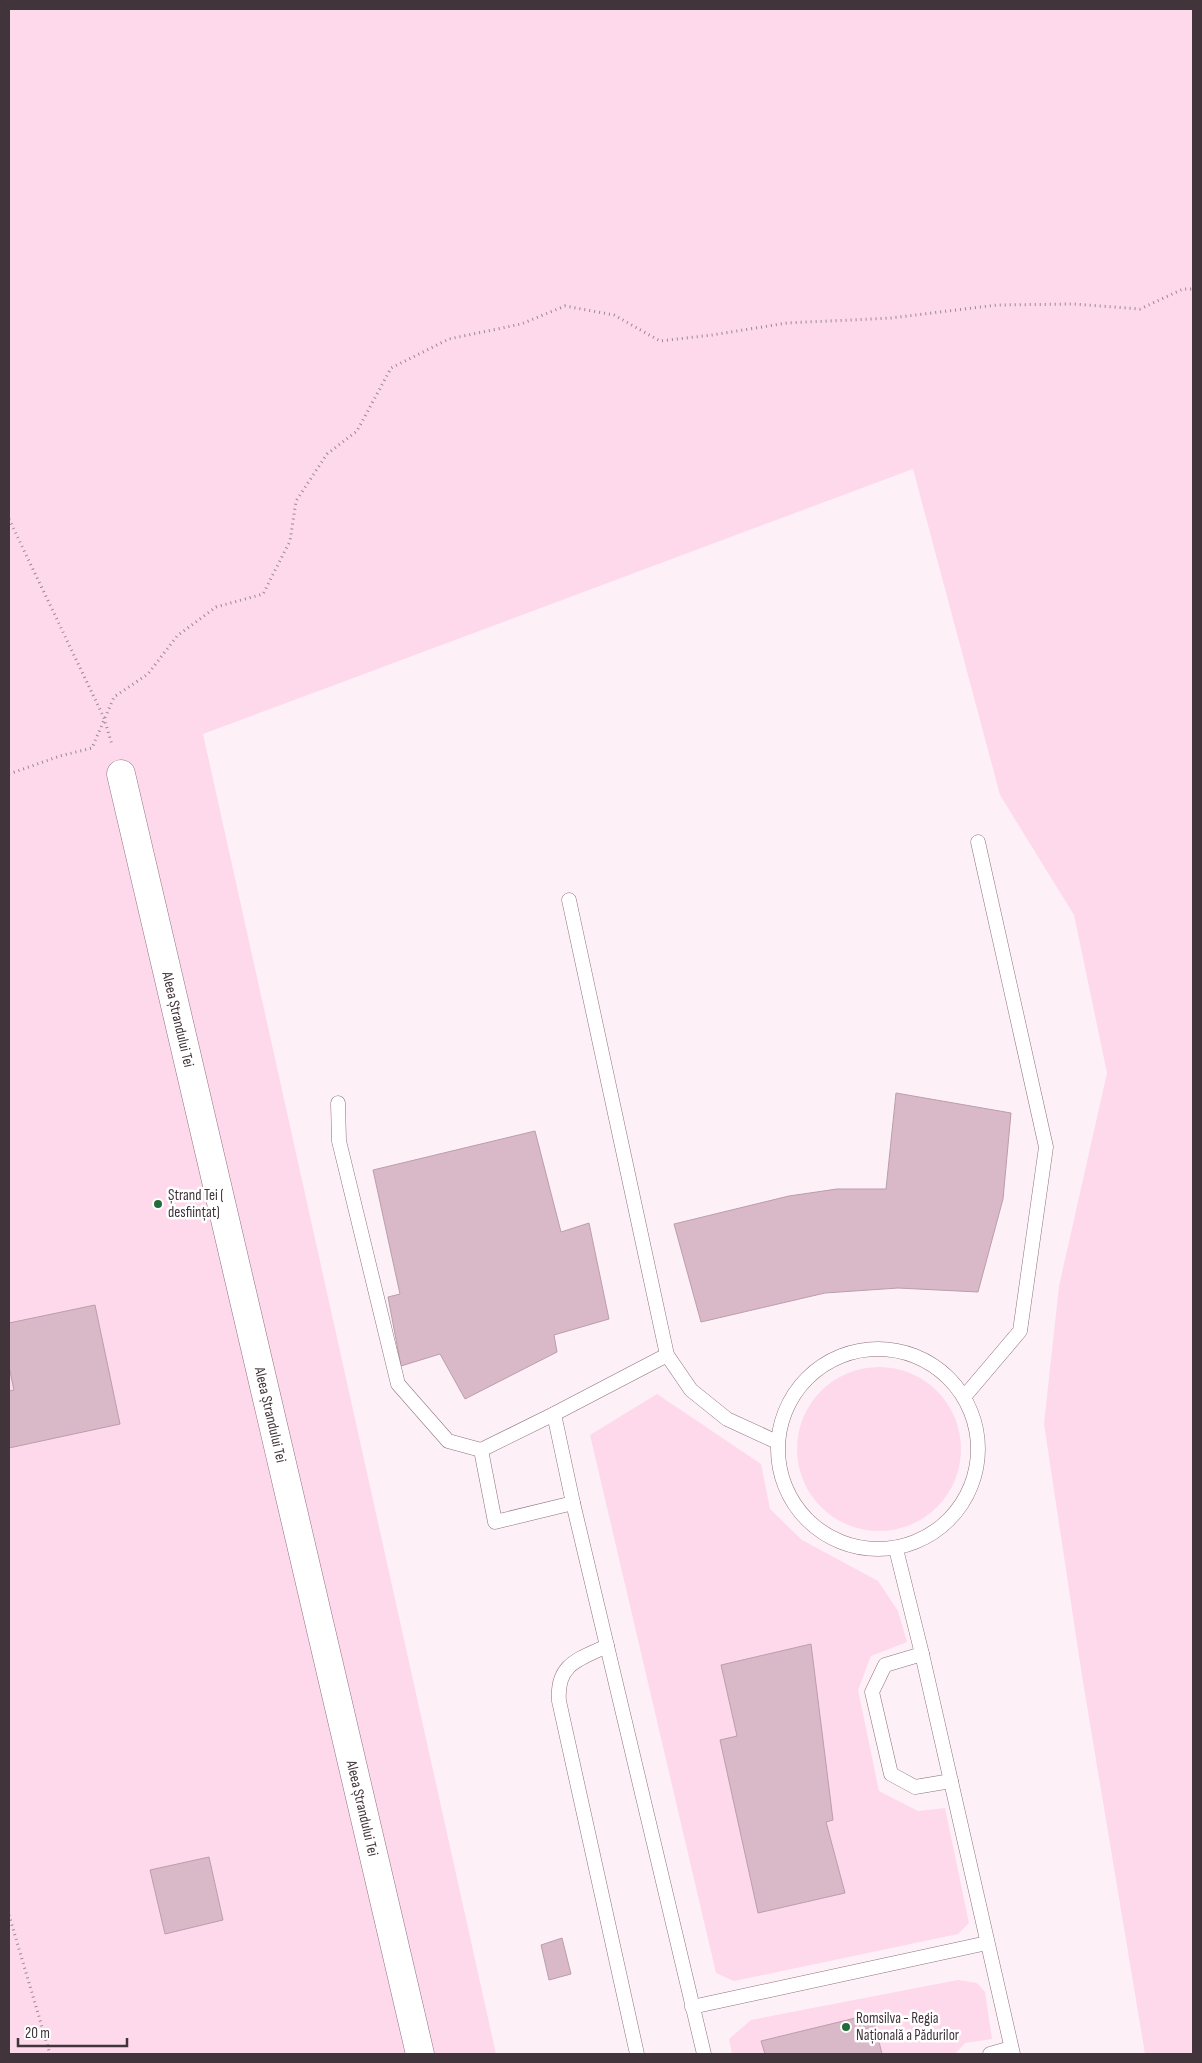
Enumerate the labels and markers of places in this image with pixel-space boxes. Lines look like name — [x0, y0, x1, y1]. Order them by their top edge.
place label: Ștrand Tei ( desființat) — [168, 1186, 223, 1222]
marker: Ștrand Tei ( desființat) — [152, 1198, 164, 1210]
place label: Romsilva - Regia Națională a Pădurilor — [856, 2009, 960, 2045]
marker: Romsilva - Regia Națională a Pădurilor — [840, 2021, 852, 2033]

